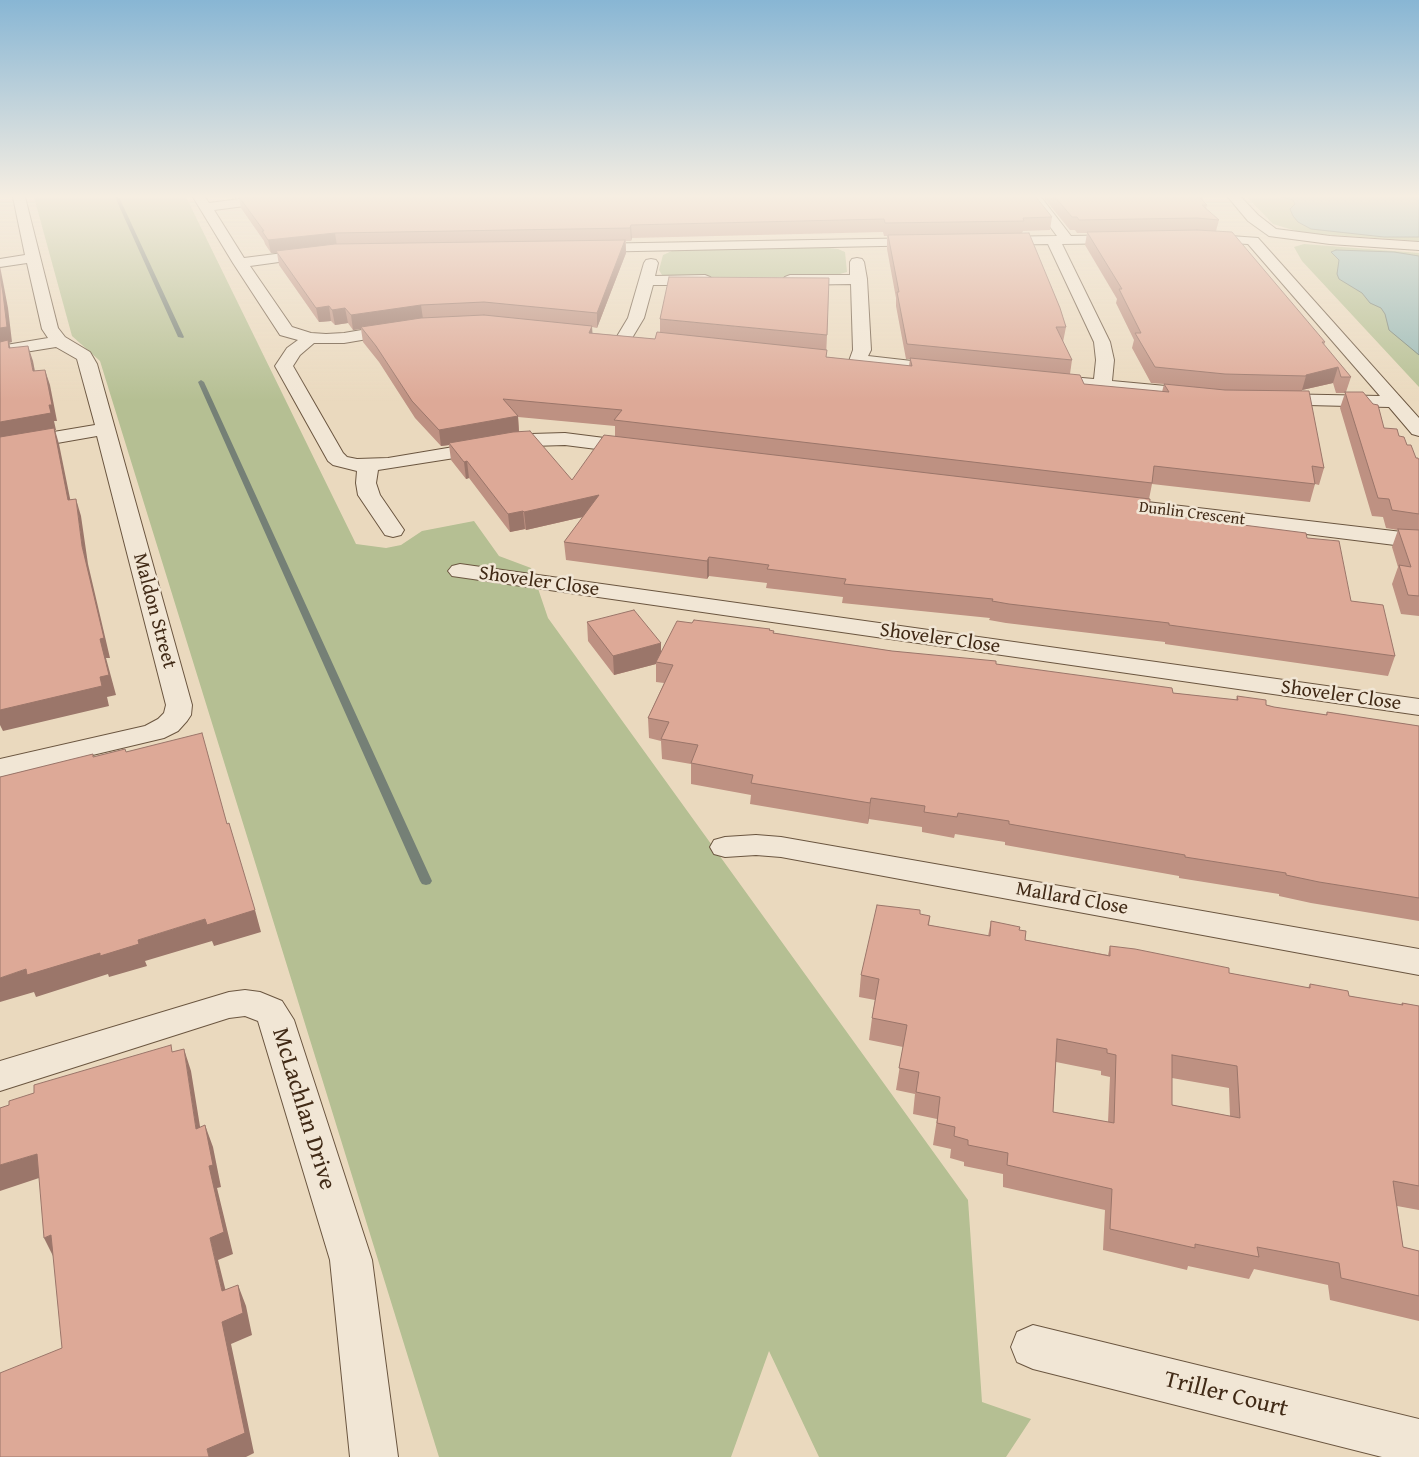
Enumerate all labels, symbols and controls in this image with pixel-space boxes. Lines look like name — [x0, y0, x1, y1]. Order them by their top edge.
street label: Dunlin Crescent — [1138, 498, 1246, 530]
street label: Maldon Street — [127, 551, 181, 671]
street label: Shoveler Close — [477, 562, 601, 602]
street label: Shoveler Close — [878, 619, 1002, 659]
street label: Shoveler Close — [1279, 676, 1403, 716]
street label: Mallard Close — [1014, 877, 1130, 921]
street label: McLachlan Drive — [265, 1025, 341, 1193]
street label: Triller Court — [1161, 1366, 1291, 1424]

